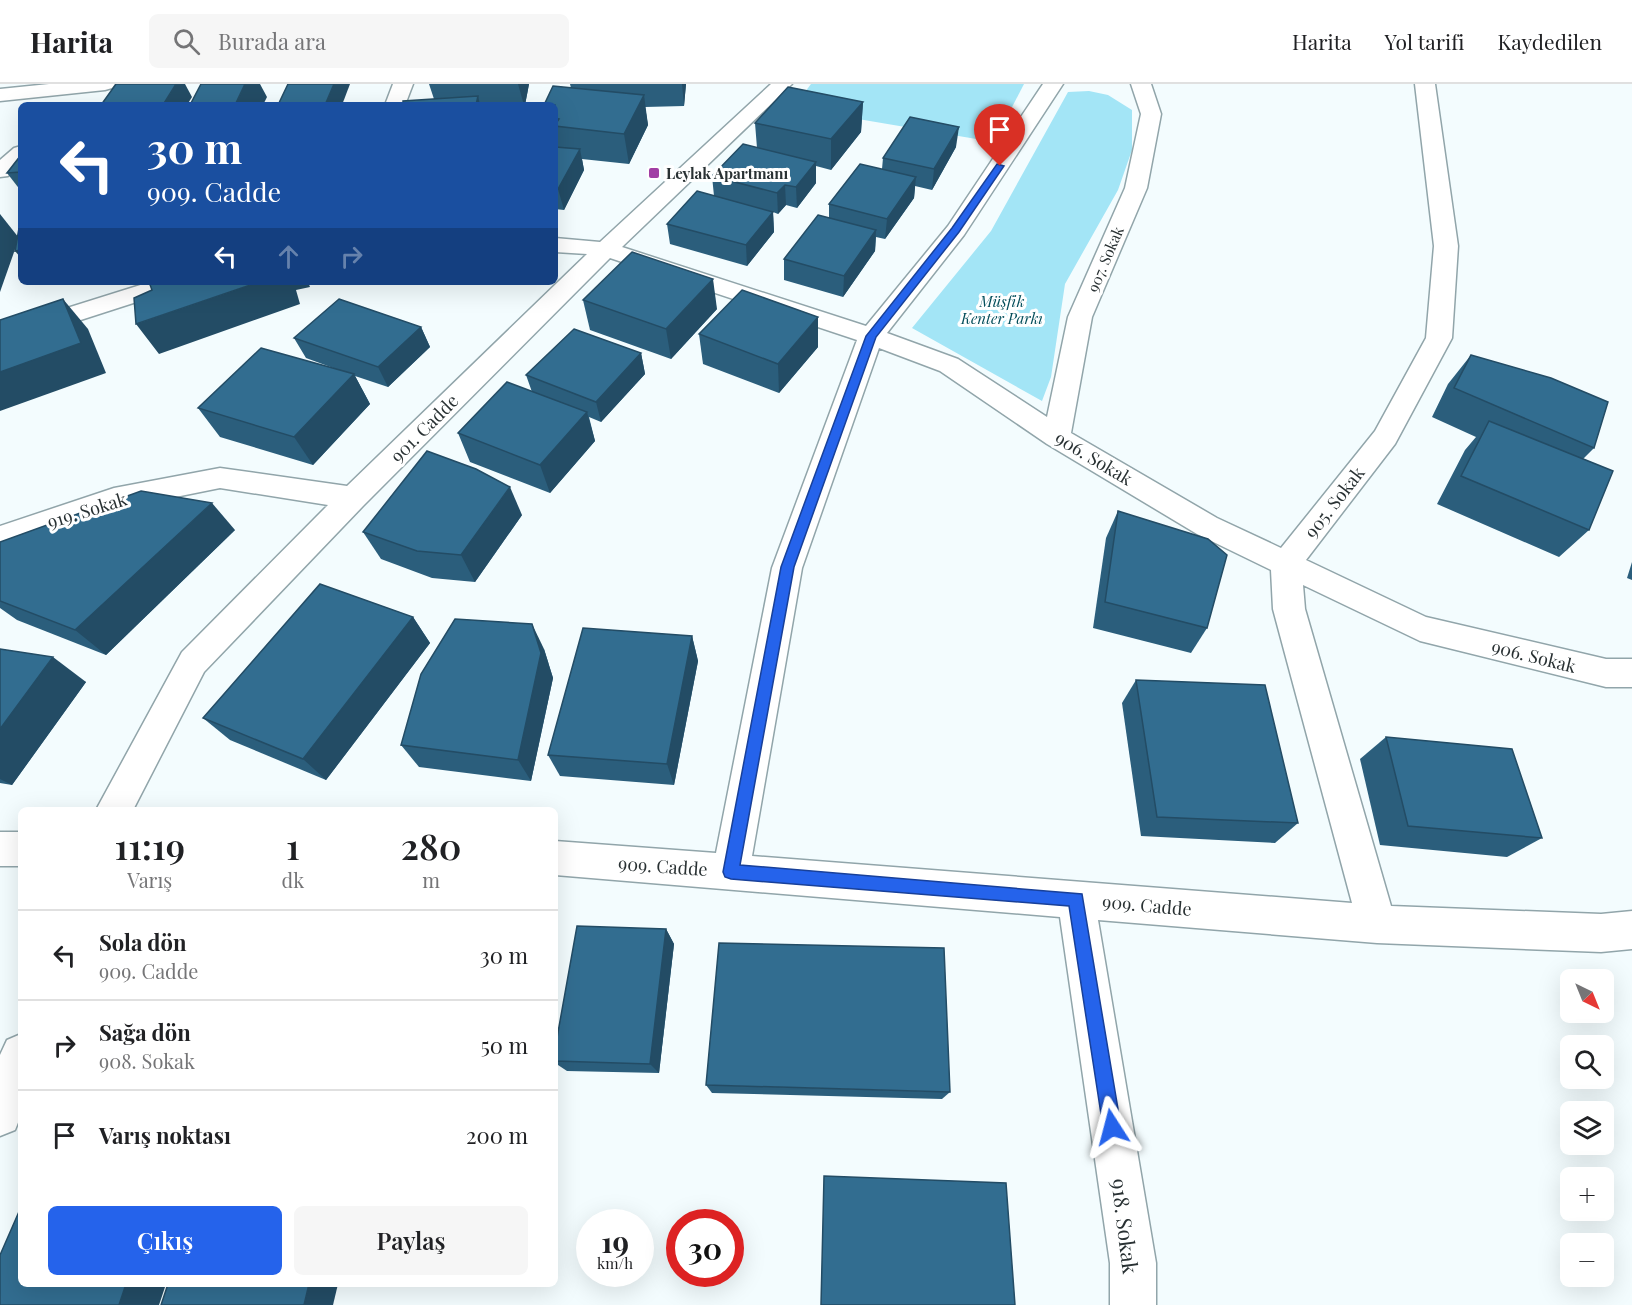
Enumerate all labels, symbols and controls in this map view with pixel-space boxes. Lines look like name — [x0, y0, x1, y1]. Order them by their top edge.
search box — [149, 14, 569, 68]
text: Harita — [30, 23, 113, 60]
icon: search — [170, 25, 203, 58]
text: Burada ara — [218, 26, 326, 56]
text: Harita — [1292, 27, 1352, 55]
text: Yol tarifi — [1385, 27, 1464, 55]
text: Kaydedilen — [1497, 27, 1602, 55]
pin — [974, 104, 1025, 166]
icon: arrive — [983, 113, 1016, 146]
text: 30 m — [147, 119, 242, 175]
icon: left — [48, 126, 126, 204]
place label: Leylak Apartmanı — [666, 163, 789, 183]
marker: Leylak Apartmanı — [647, 166, 661, 180]
text: 909. Cadde — [147, 173, 281, 209]
street label: 907. Sokak — [1082, 222, 1128, 295]
icon: left — [209, 240, 242, 273]
icon: ahead — [272, 240, 305, 273]
icon: right — [335, 240, 368, 273]
park label: Müşfik Kenter Parkı — [960, 291, 1043, 328]
street label: 901. Cadde — [385, 389, 463, 467]
street label: 906. Sokak — [1051, 425, 1137, 491]
street label: 905. Sokak — [1299, 461, 1370, 543]
street label: 919. Sokak — [44, 487, 130, 533]
street label: 906. Sokak — [1489, 634, 1579, 678]
text: 11:19 — [115, 821, 185, 869]
text: 1 — [286, 821, 300, 869]
text: 280 — [401, 821, 461, 869]
street label: 909. Cadde — [618, 851, 708, 881]
text: Varış — [127, 866, 172, 893]
text: dk — [282, 866, 304, 893]
text: m — [422, 866, 440, 893]
street label: 909. Cadde — [1101, 889, 1193, 921]
text: Sola dön — [99, 927, 186, 957]
icon: left — [48, 939, 81, 972]
text: 30 m — [480, 940, 528, 970]
text: 909. Cadde — [99, 957, 198, 984]
north arrow — [1560, 969, 1614, 1023]
map controls — [1560, 969, 1614, 1287]
text: Sağa dön — [99, 1017, 191, 1047]
icon: right — [48, 1029, 81, 1062]
text: 50 m — [481, 1030, 528, 1060]
button: search — [1560, 1035, 1614, 1089]
text: 908. Sokak — [99, 1047, 195, 1074]
position arrow — [1080, 1095, 1144, 1159]
button: layers — [1560, 1101, 1614, 1155]
icon: arrive — [48, 1119, 81, 1152]
text: Varış noktası — [99, 1120, 231, 1150]
text: 200 m — [466, 1120, 528, 1150]
button: + — [1560, 1167, 1614, 1221]
street label: 918. Sokak — [1106, 1177, 1146, 1276]
button: Çıkış — [48, 1206, 282, 1275]
button: Paylaş — [294, 1206, 528, 1275]
speed limit sign: 30 — [666, 1209, 744, 1287]
text: 19 — [601, 1221, 629, 1261]
button: − — [1560, 1233, 1614, 1287]
text: km/h — [597, 1253, 633, 1273]

